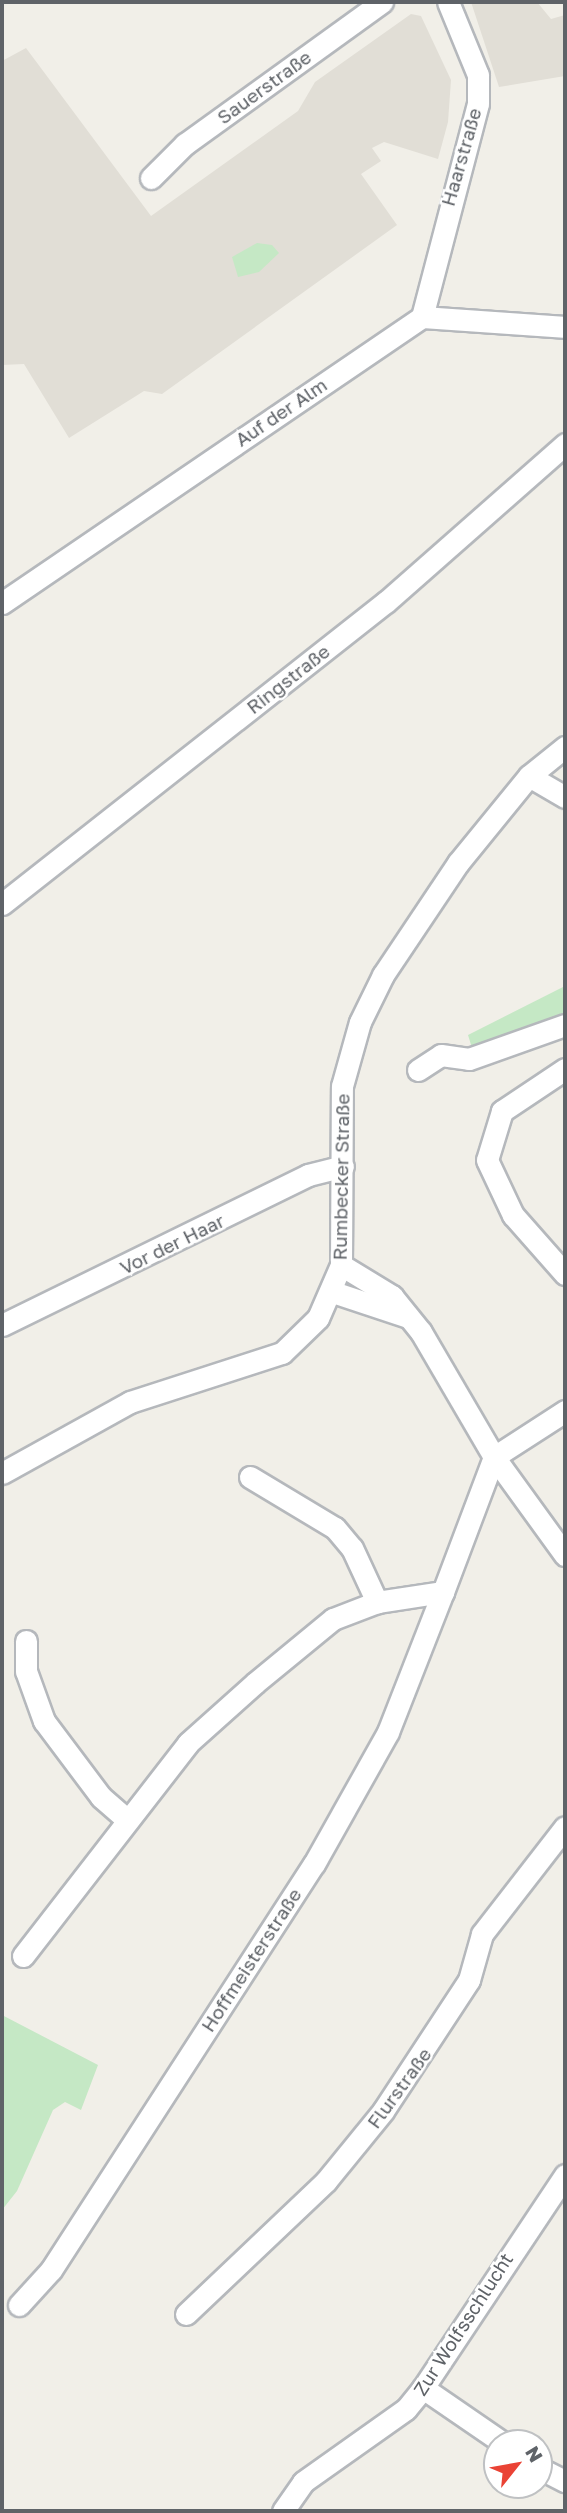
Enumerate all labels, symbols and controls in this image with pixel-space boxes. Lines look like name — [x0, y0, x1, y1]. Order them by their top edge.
street label: Sauerstraße — [213, 45, 315, 129]
street label: Haarstraße — [436, 105, 486, 209]
street label: Auf der Alm — [231, 373, 331, 451]
street label: Ringstraße — [242, 640, 334, 718]
street label: Rumbecker Straße — [328, 1093, 354, 1261]
street label: Vor der Haar — [116, 1209, 228, 1279]
street label: Hoffmeisterstraße — [196, 1884, 306, 2036]
street label: Flurstraße — [362, 2043, 436, 2133]
street label: Zur Wolfsschlucht — [408, 2248, 518, 2400]
north arrow — [483, 2429, 553, 2499]
text: N — [521, 2442, 548, 2466]

